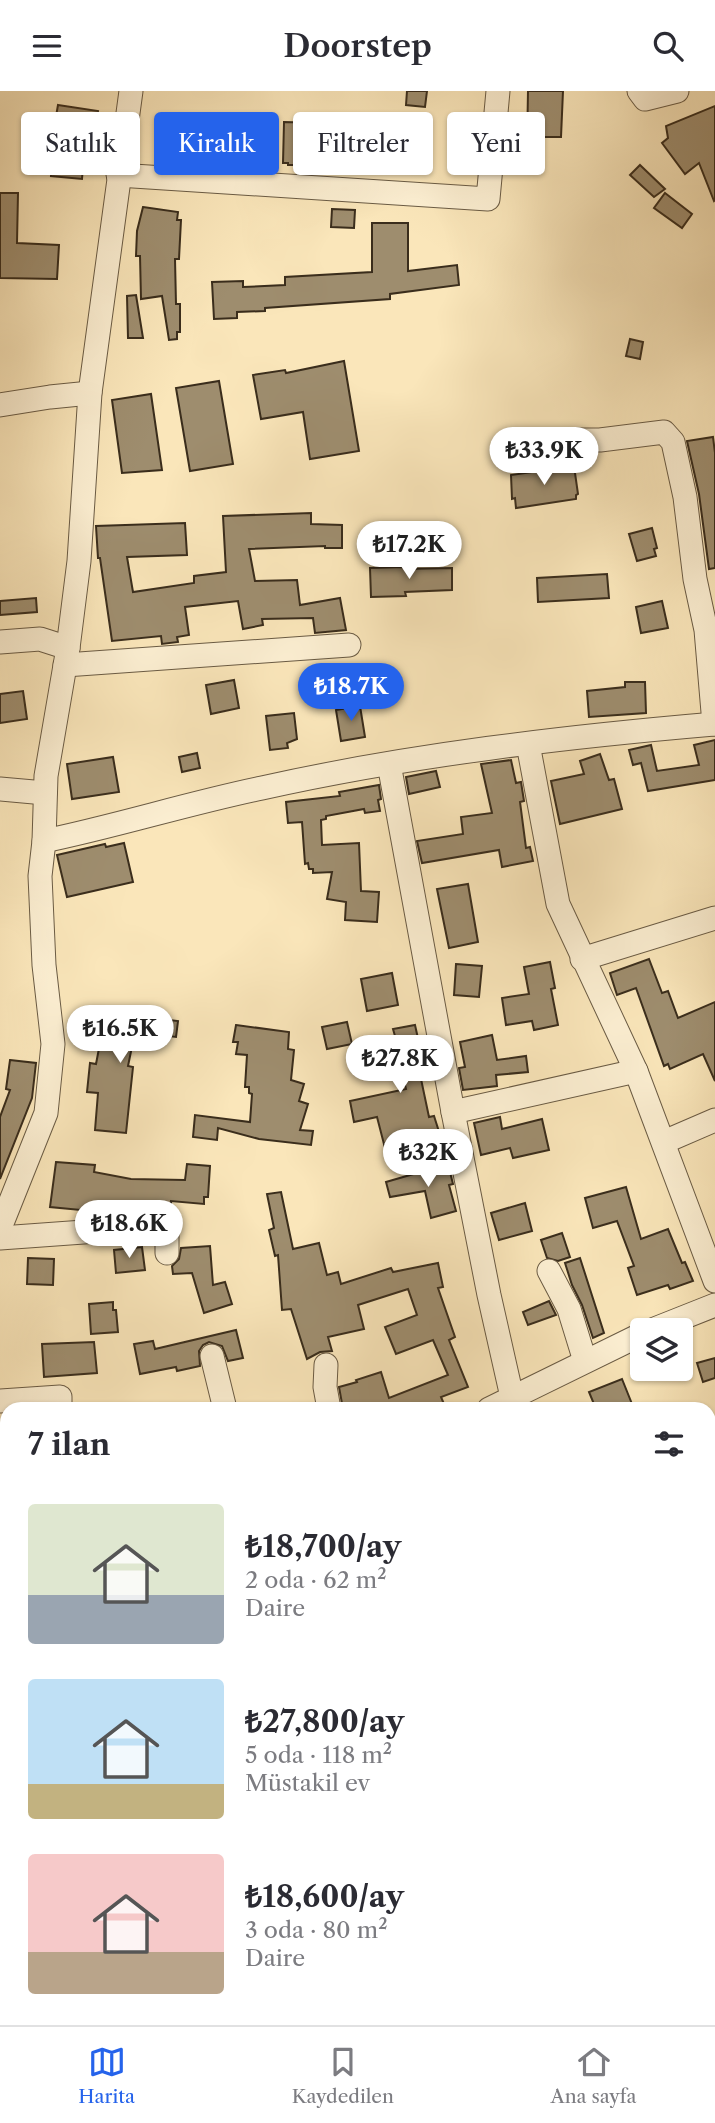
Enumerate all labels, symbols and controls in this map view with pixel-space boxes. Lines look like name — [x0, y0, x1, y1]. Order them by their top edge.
text: Doorstep — [283, 26, 432, 65]
icon: menu — [28, 27, 66, 65]
icon: search — [649, 27, 687, 65]
chip: Satılık — [21, 112, 140, 175]
chip: Kiralık — [154, 112, 279, 175]
chip: Filtreler — [293, 112, 433, 175]
chip: Yeni — [447, 112, 545, 175]
pin: ₺33.9K — [487, 427, 601, 487]
text: ₺33.9K — [505, 436, 583, 464]
pin: ₺17.2K — [352, 521, 466, 581]
text: ₺17.2K — [373, 530, 445, 558]
pin: ₺18.7K — [294, 663, 408, 723]
text: ₺18.7K — [314, 672, 388, 700]
pin: ₺16.5K — [63, 1005, 177, 1065]
text: ₺16.5K — [83, 1014, 157, 1042]
pin: ₺27.8K — [343, 1035, 457, 1095]
text: ₺27.8K — [362, 1044, 438, 1072]
pin: ₺32K — [387, 1129, 469, 1189]
text: ₺32K — [399, 1138, 457, 1166]
pin: ₺18.6K — [72, 1201, 186, 1260]
text: ₺18.6K — [91, 1209, 167, 1237]
map controls — [630, 1318, 693, 1381]
button: layers — [630, 1318, 693, 1381]
icon: filters — [650, 1425, 688, 1463]
text: 7 ilan — [28, 1426, 110, 1463]
text: ₺18,700/ay — [245, 1528, 401, 1565]
icon: home — [84, 1532, 168, 1616]
text: 2 oda · 62 m² — [245, 1566, 387, 1594]
text: Daire — [245, 1594, 305, 1622]
text: ₺27,800/ay — [245, 1703, 404, 1740]
icon: home — [84, 1707, 168, 1791]
text: 5 oda · 118 m² — [245, 1741, 392, 1769]
text: Müstakil ev — [245, 1769, 370, 1797]
text: ₺18,600/ay — [245, 1878, 404, 1915]
icon: home — [84, 1882, 168, 1966]
text: 3 oda · 80 m² — [245, 1916, 388, 1944]
text: Daire — [245, 1944, 305, 1972]
tab: Harita — [78, 2043, 135, 2108]
tab: Kaydedilen — [292, 2043, 394, 2108]
tab: Ana sayfa — [551, 2043, 637, 2108]

